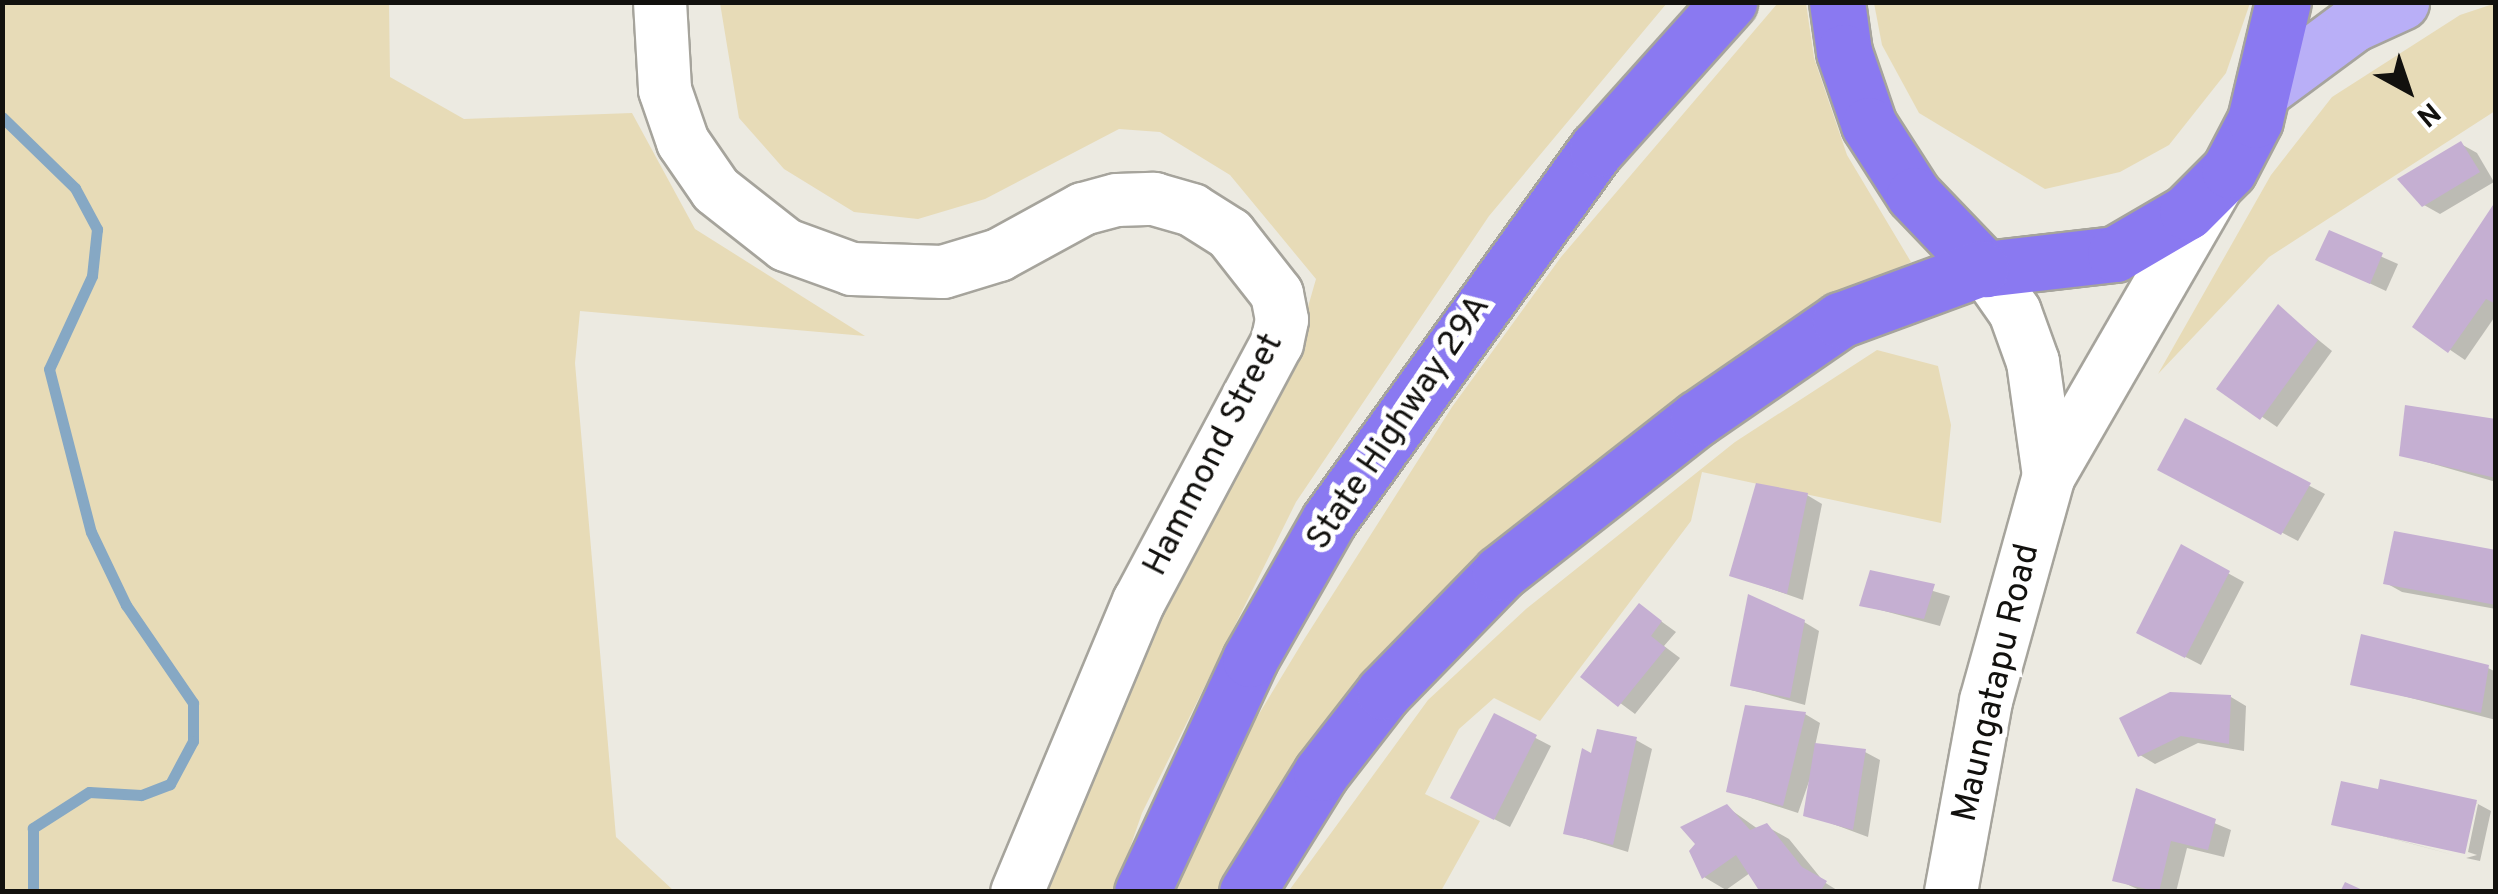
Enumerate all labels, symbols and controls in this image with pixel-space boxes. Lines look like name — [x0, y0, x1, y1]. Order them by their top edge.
north arrow — [2358, 40, 2458, 140]
text: N — [2408, 93, 2447, 133]
street label: State Highway 29A — [1298, 288, 1500, 558]
street label: Hammond Street — [1135, 327, 1293, 583]
street label: Maungatapu Road — [1945, 540, 2049, 826]

